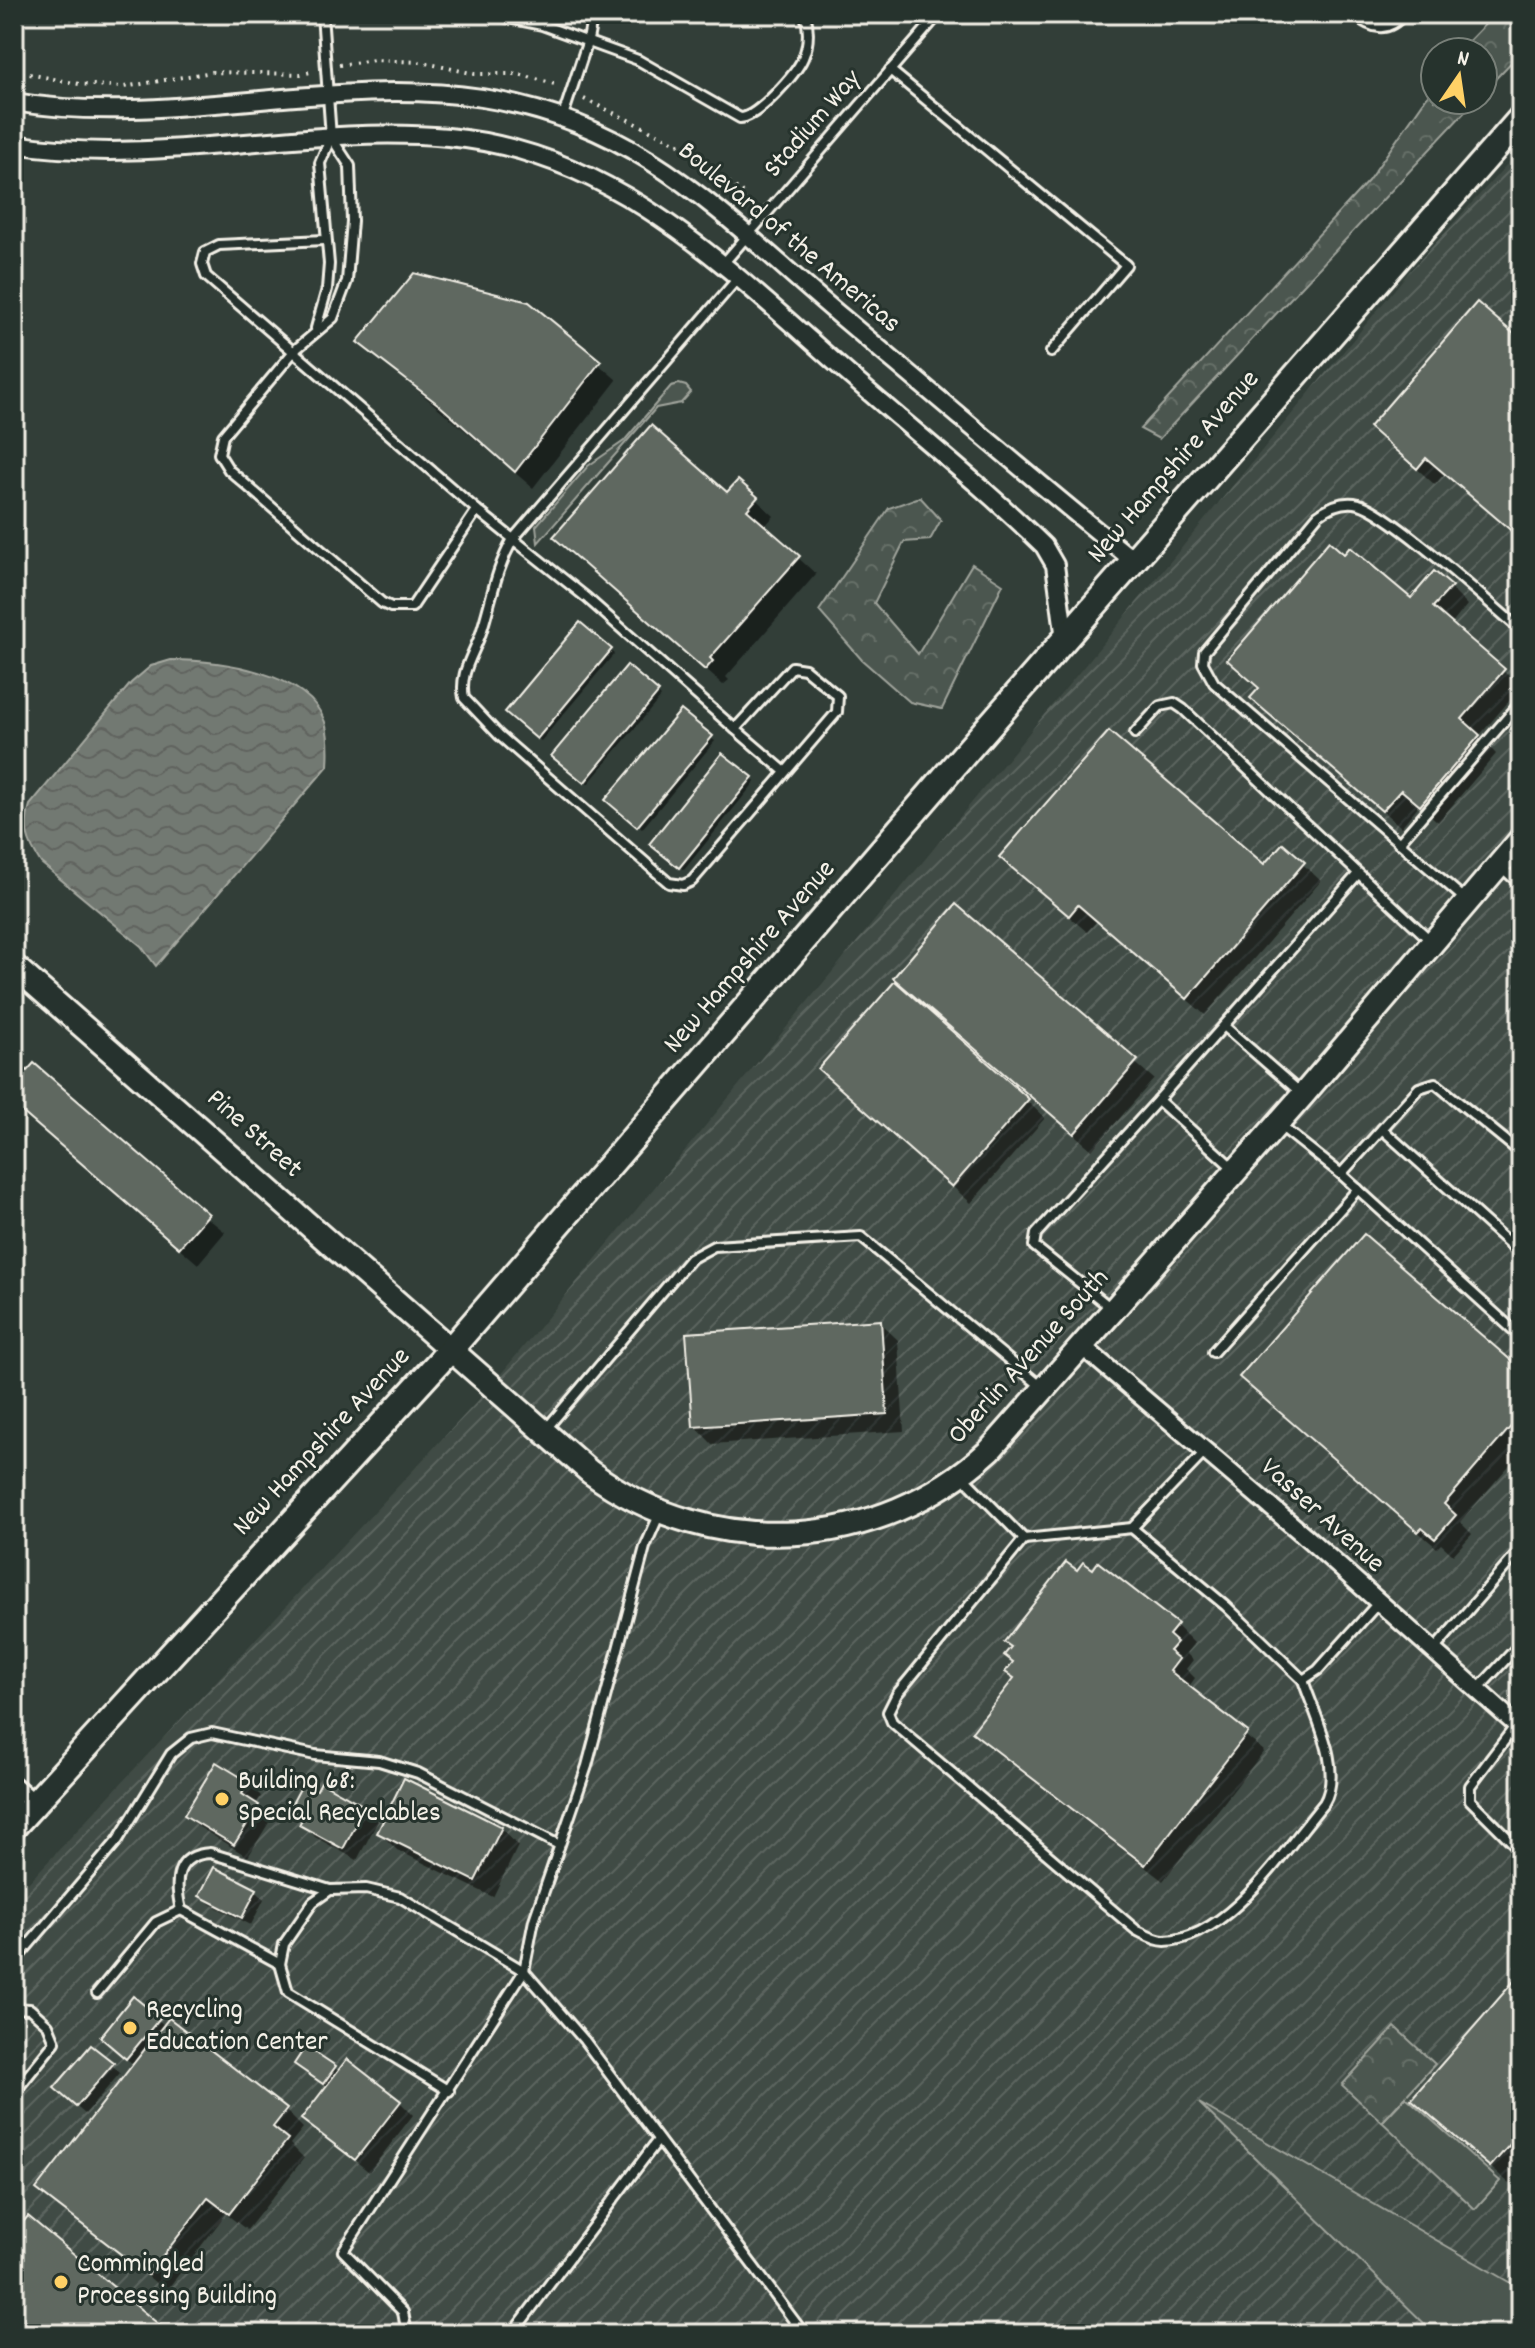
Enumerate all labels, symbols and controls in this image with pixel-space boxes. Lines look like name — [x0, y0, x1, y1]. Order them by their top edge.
north arrow — [1419, 36, 1499, 116]
text: N — [1454, 44, 1472, 76]
street label: Stadium Way — [755, 61, 873, 188]
street label: Boulevard of the Americas — [668, 133, 908, 345]
street label: New Hampshire Avenue — [1079, 362, 1271, 574]
street label: New Hampshire Avenue — [655, 852, 847, 1064]
street label: Pine Street — [196, 1081, 310, 1189]
street label: Oberlin Avenue South — [940, 1261, 1120, 1455]
street label: New Hampshire Avenue — [225, 1340, 421, 1546]
street label: Vasser Avenue — [1250, 1450, 1392, 1584]
place label: Building 68: Special Recyclables — [238, 1763, 441, 1835]
marker: Building 68: Special Recyclables — [213, 1790, 231, 1808]
place label: Recycling Education Center — [146, 1992, 328, 2064]
marker: Recycling Education Center — [121, 2019, 139, 2037]
place label: Commingled Processing Building — [77, 2246, 277, 2318]
marker: Commingled Processing Building — [52, 2273, 70, 2291]

